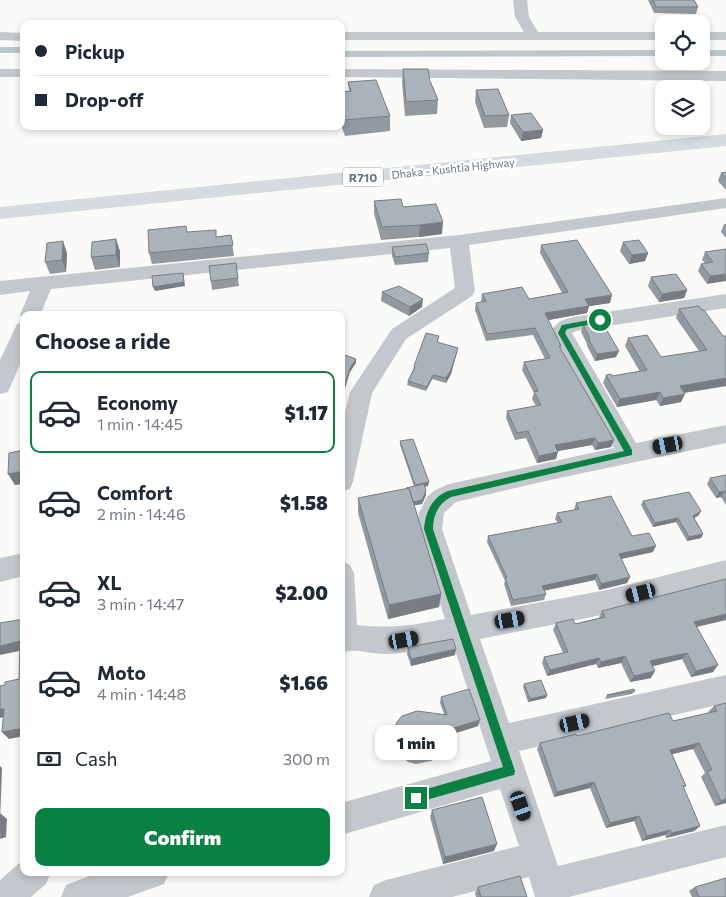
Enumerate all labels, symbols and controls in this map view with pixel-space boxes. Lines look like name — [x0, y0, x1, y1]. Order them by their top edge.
map controls — [655, 15, 710, 135]
button: locate — [655, 15, 710, 70]
text: Pickup — [65, 40, 125, 63]
button: layers — [655, 80, 710, 135]
text: Drop-off — [65, 88, 144, 111]
street label: Dhaka - Kushtia Highway — [391, 155, 516, 181]
road number: R710 — [343, 168, 383, 186]
route start — [589, 309, 611, 331]
text: Choose a ride — [35, 327, 170, 354]
icon: car — [37, 390, 82, 435]
text: Economy — [97, 391, 178, 414]
text: $1.17 — [285, 401, 328, 424]
text: 1 min · 14:45 — [97, 414, 183, 433]
car — [651, 435, 684, 455]
icon: car — [37, 480, 82, 525]
text: Comfort — [97, 481, 173, 504]
text: $1.58 — [280, 491, 328, 514]
text: 2 min · 14:46 — [97, 504, 186, 523]
icon: car — [37, 570, 82, 615]
text: XL — [97, 571, 122, 594]
text: $2.00 — [275, 581, 328, 604]
car — [624, 582, 657, 604]
text: 3 min · 14:47 — [97, 594, 184, 613]
car — [493, 610, 526, 630]
car — [387, 630, 420, 650]
icon: car — [37, 660, 82, 705]
text: Moto — [97, 661, 146, 684]
text: $1.66 — [279, 671, 328, 694]
text: 4 min · 14:48 — [97, 684, 186, 703]
car — [558, 712, 591, 734]
callout: 1 min — [375, 726, 457, 760]
text: 1 min — [397, 733, 435, 752]
icon: cash — [35, 745, 63, 773]
text: Cash — [75, 747, 117, 770]
text: 300 m — [283, 749, 330, 768]
route end — [405, 787, 427, 809]
car — [509, 789, 532, 823]
button: Confirm — [35, 808, 330, 866]

